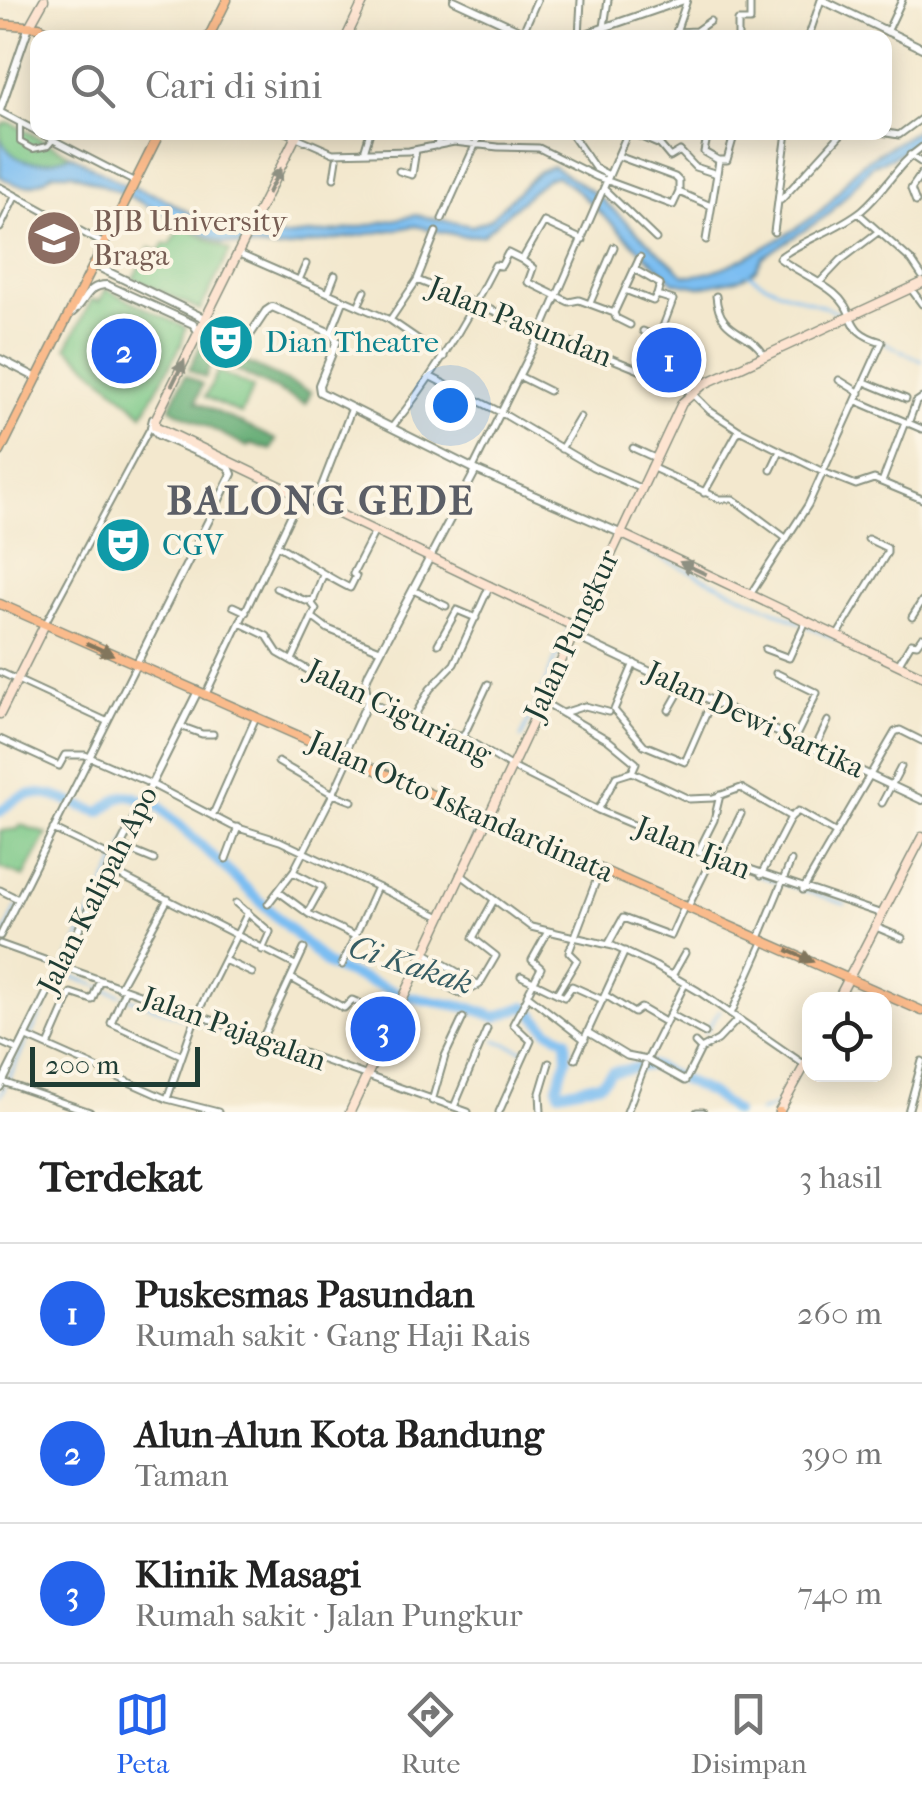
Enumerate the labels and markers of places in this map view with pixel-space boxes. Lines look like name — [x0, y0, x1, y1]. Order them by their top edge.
place label: BJB University Braga — [93, 204, 288, 273]
school or university icon: BJB University Braga — [24, 208, 84, 268]
theatre icon: Dian Theatre — [196, 312, 256, 372]
pin: 2 — [92, 314, 156, 388]
pin: 1 — [636, 322, 702, 398]
place label: Dian Theatre — [265, 325, 439, 360]
theatre icon: CGV — [93, 515, 153, 575]
place label: CGV — [162, 528, 224, 563]
pin: 3 — [350, 992, 416, 1066]

